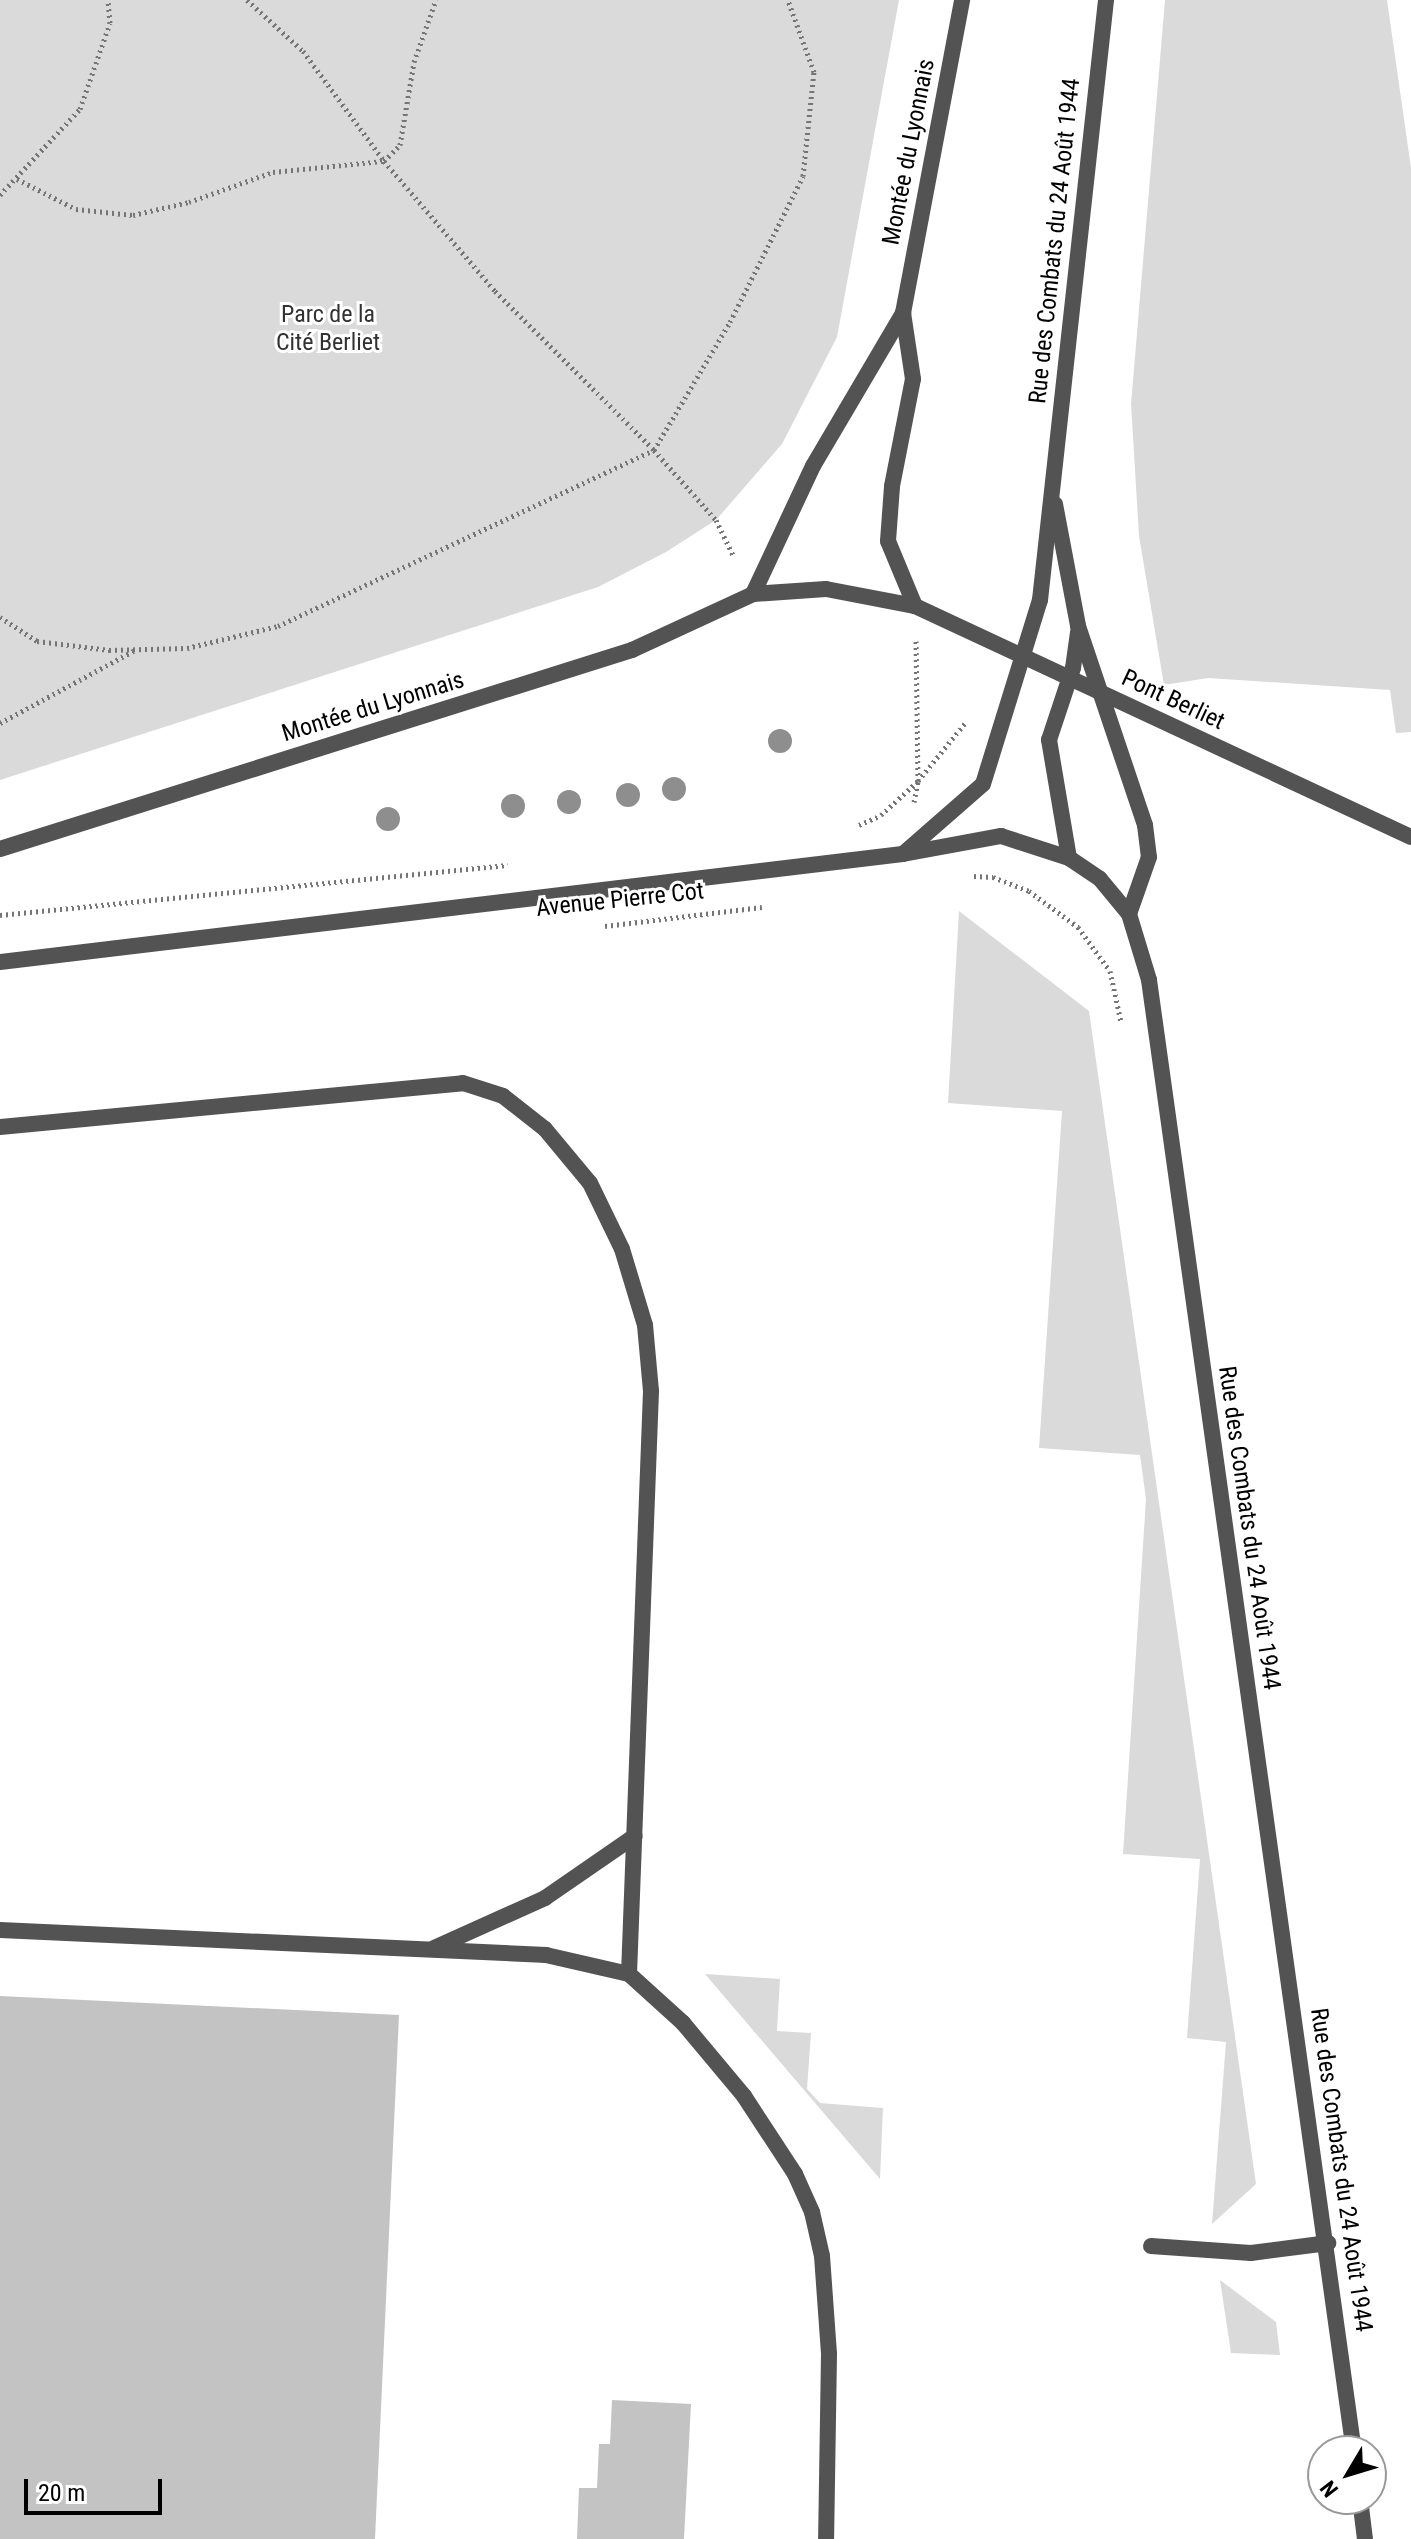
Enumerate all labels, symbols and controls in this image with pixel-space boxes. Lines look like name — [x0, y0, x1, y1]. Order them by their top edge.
street label: Montée du Lyonnais — [877, 57, 941, 247]
street label: Rue des Combats du 24 Août 1944 — [1024, 77, 1086, 405]
park label: Parc de la Cité Berliet — [276, 301, 380, 357]
street label: Pont Berliet — [1117, 664, 1229, 736]
street label: Montée du Lyonnais — [278, 666, 468, 748]
street label: Avenue Pierre Cot — [535, 877, 705, 923]
street label: Rue des Combats du 24 Août 1944 — [1212, 1364, 1286, 1692]
street label: Rue des Combats du 24 Août 1944 — [1304, 2006, 1378, 2334]
north arrow — [1307, 2435, 1387, 2515]
scale bar — [28, 2463, 166, 2513]
text: N — [1315, 2476, 1343, 2502]
text: 20 m — [38, 2479, 85, 2507]

